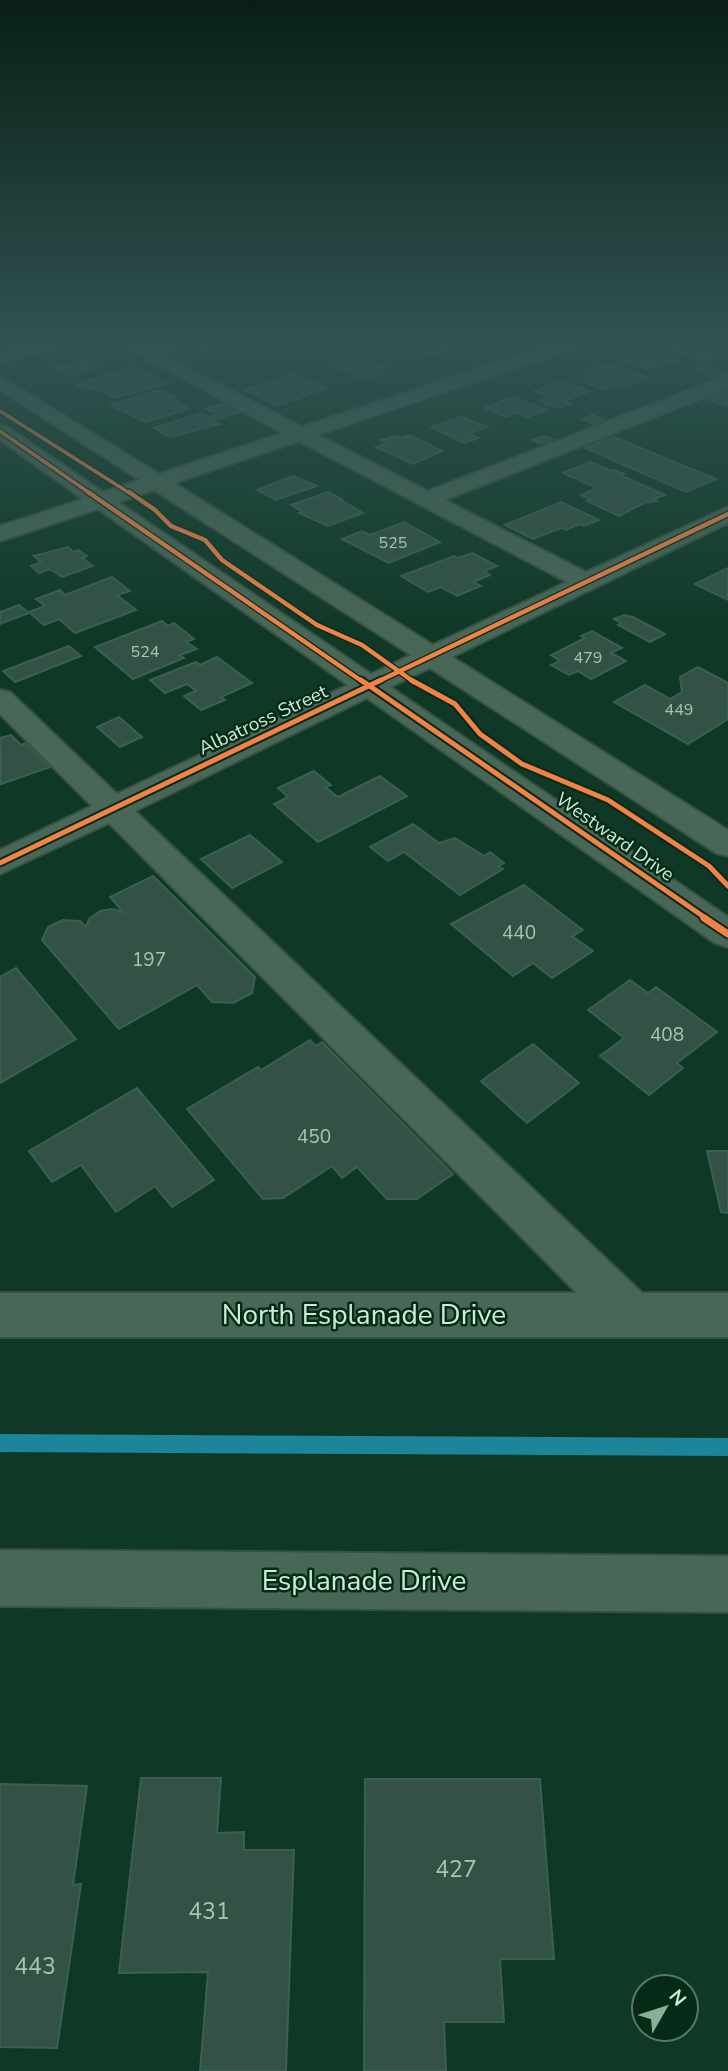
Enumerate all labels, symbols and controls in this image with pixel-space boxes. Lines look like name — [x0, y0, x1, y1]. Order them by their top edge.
house number: 525 — [379, 532, 407, 554]
house number: 524 — [131, 641, 160, 663]
house number: 479 — [574, 647, 602, 669]
street label: Albatross Street — [194, 679, 332, 761]
house number: 449 — [665, 699, 693, 721]
street label: Westward Drive — [550, 786, 680, 888]
house number: 440 — [502, 920, 536, 946]
house number: 197 — [132, 947, 166, 973]
house number: 408 — [650, 1022, 684, 1048]
house number: 450 — [297, 1124, 331, 1150]
street label: North Esplanade Drive — [222, 1296, 506, 1334]
street label: Esplanade Drive — [262, 1562, 466, 1600]
house number: 427 — [435, 1854, 477, 1885]
house number: 431 — [188, 1896, 230, 1927]
house number: 443 — [14, 1951, 56, 1982]
north arrow — [630, 1973, 700, 2043]
text: N — [663, 1984, 692, 2012]

